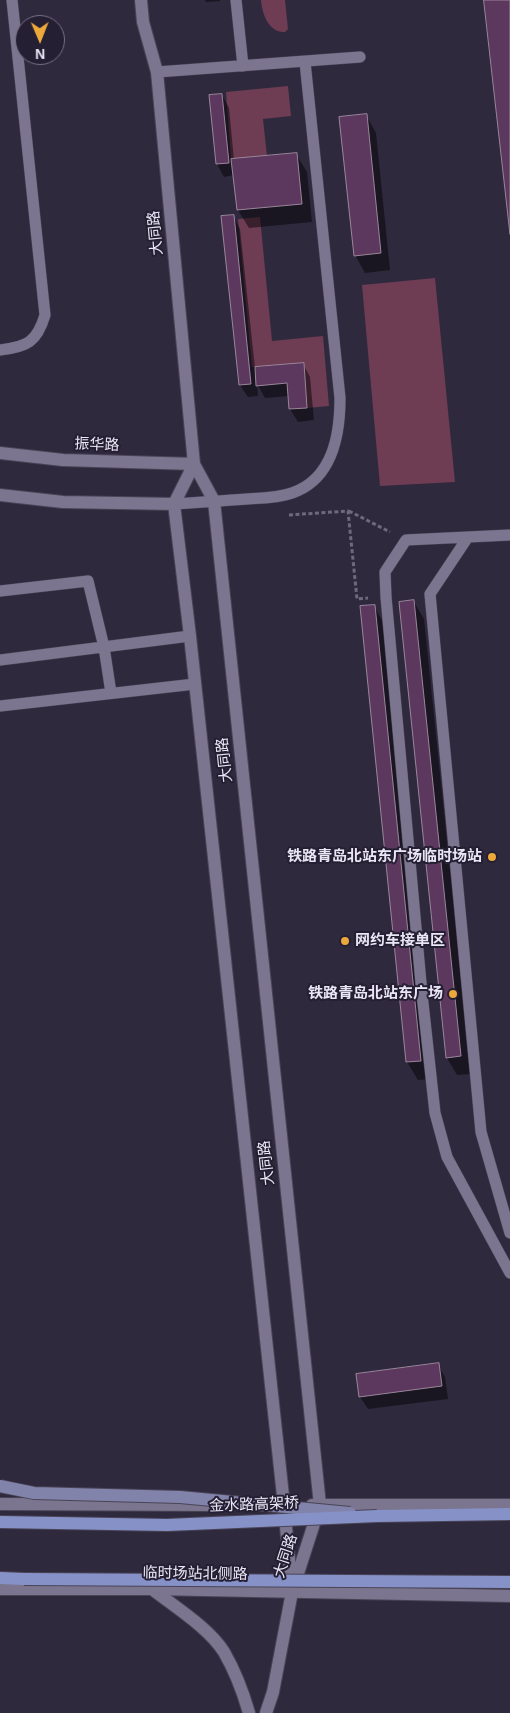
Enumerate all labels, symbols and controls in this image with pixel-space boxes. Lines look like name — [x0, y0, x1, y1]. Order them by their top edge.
north arrow — [15, 15, 65, 65]
text: N — [35, 46, 45, 62]
street label: 大同路 — [145, 210, 167, 256]
street label: 振华路 — [74, 435, 120, 455]
street label: 大同路 — [214, 737, 236, 783]
place label: 铁路青岛北站东广场临时场站 — [287, 848, 482, 866]
marker: 铁路青岛北站东广场临时场站 — [486, 851, 498, 863]
place label: 网约车接单区 — [355, 932, 445, 950]
marker: 网约车接单区 — [339, 935, 351, 947]
place label: 铁路青岛北站东广场 — [308, 985, 443, 1003]
marker: 铁路青岛北站东广场 — [447, 988, 459, 1000]
street label: 大同路 — [256, 1140, 278, 1186]
street label: 金水路高架桥 — [209, 1494, 299, 1516]
street label: 大同路 — [270, 1532, 302, 1580]
street label: 临时场站北侧路 — [142, 1564, 248, 1584]

